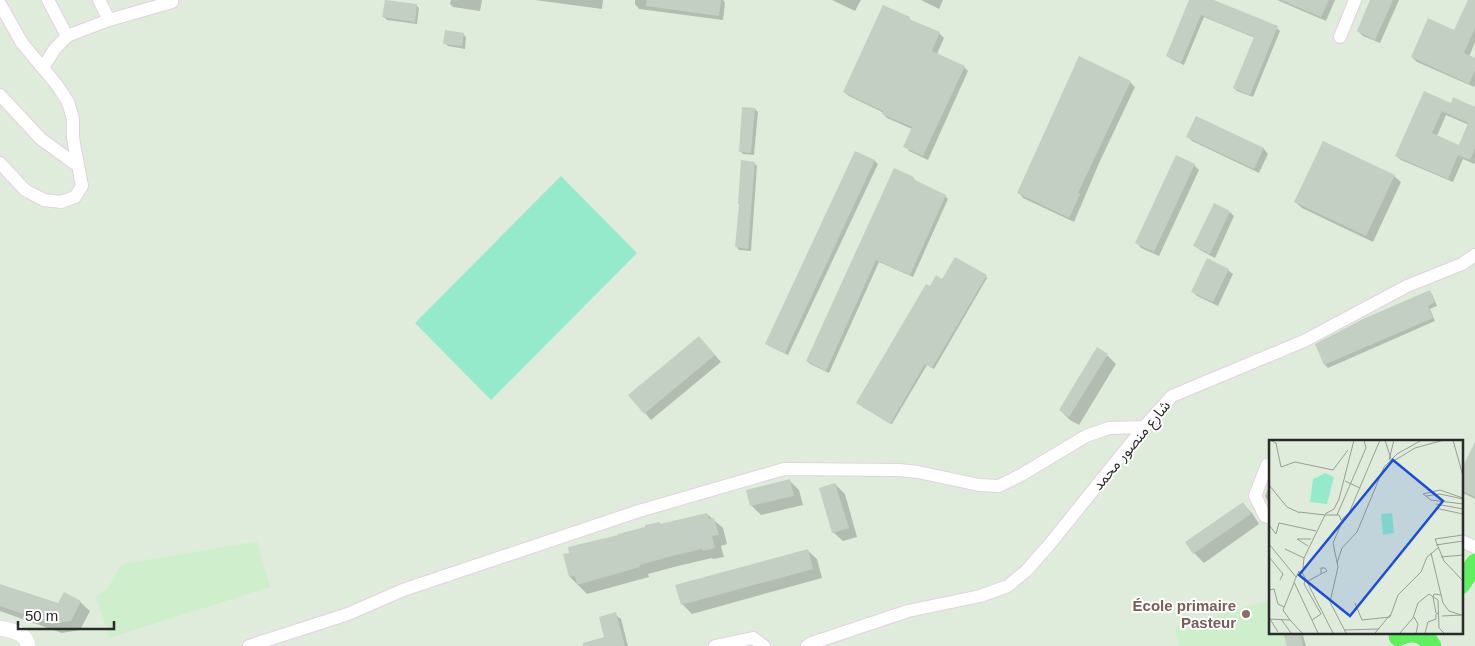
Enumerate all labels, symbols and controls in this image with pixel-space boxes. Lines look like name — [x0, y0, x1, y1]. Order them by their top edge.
street label: شارع منصور محمد — [1089, 397, 1177, 496]
inset map — [1269, 440, 1462, 634]
place label: École primaire Pasteur — [1133, 597, 1236, 631]
scale bar — [18, 598, 114, 630]
text: 50 m — [25, 607, 58, 624]
marker: École primaire Pasteur — [1240, 608, 1252, 620]

